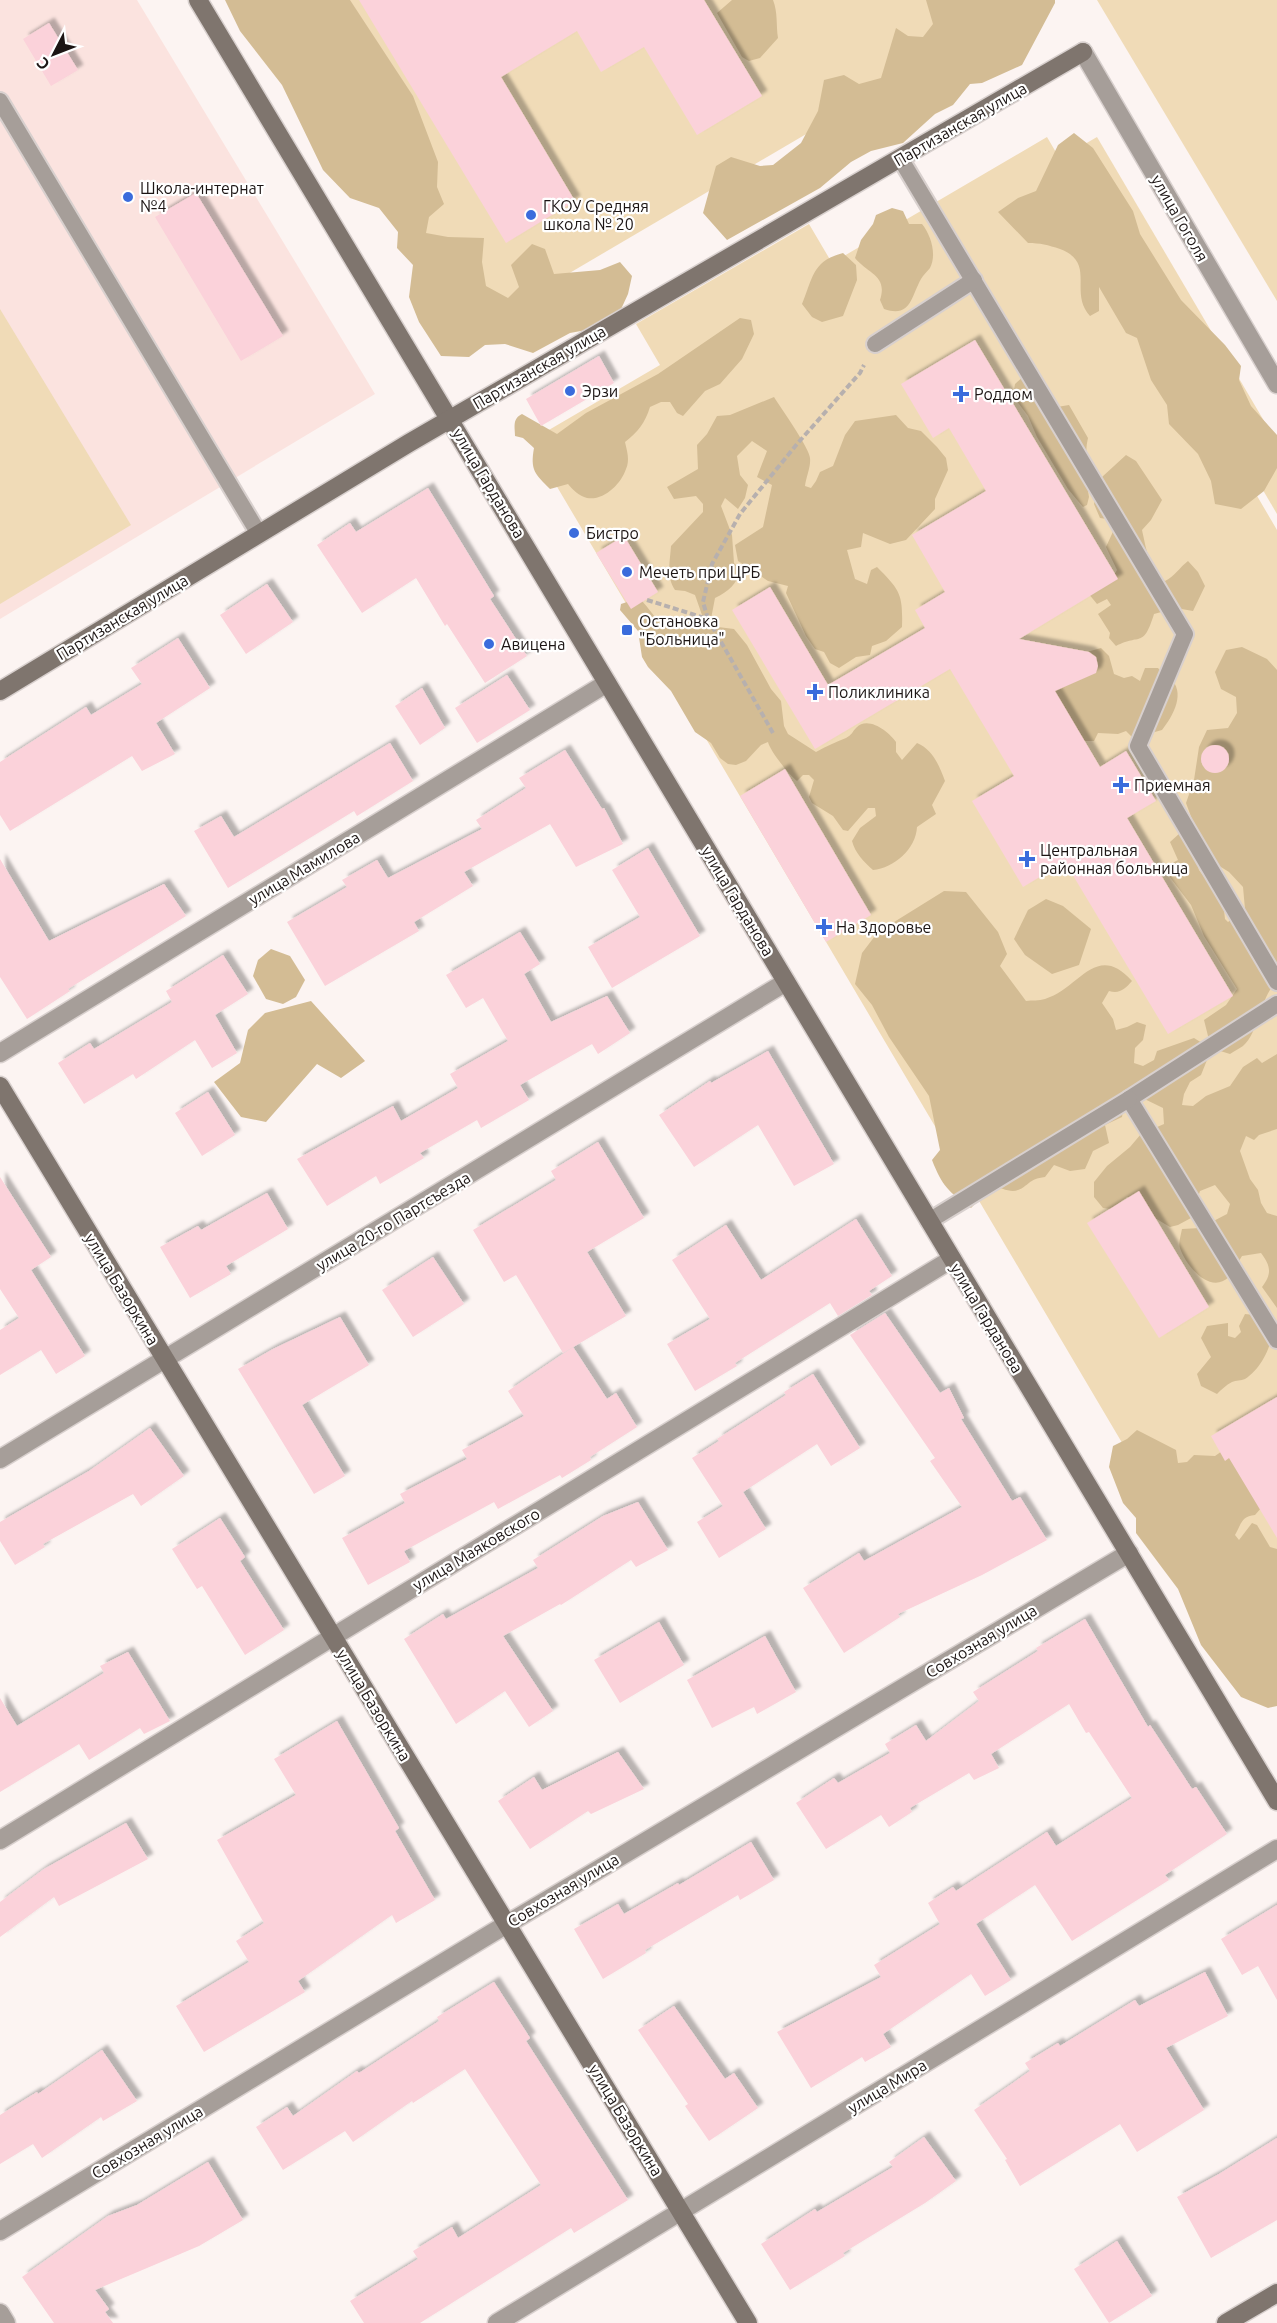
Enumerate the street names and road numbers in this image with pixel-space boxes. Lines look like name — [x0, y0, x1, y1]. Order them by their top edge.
street label: Партизанская улица — [890, 79, 1030, 169]
street label: улица Гоголя — [1148, 172, 1212, 264]
street label: Партизанская улица — [469, 322, 609, 412]
street label: улица Гарданова — [449, 425, 529, 541]
street label: Партизанская улица — [53, 571, 191, 663]
street label: улица Мамилова — [245, 828, 363, 908]
street label: улица Гарданова — [698, 843, 778, 959]
street label: улица 20-го Партсъезда — [313, 1168, 473, 1274]
street label: улица Базоркина — [82, 1230, 162, 1348]
street label: улица Гарданова — [947, 1260, 1027, 1376]
street label: улица Маяковского — [409, 1504, 543, 1594]
street label: Совхозная улица — [922, 1601, 1040, 1681]
street label: улица Базоркина — [334, 1646, 414, 1764]
street label: Совхозная улица — [504, 1850, 622, 1930]
street label: улица Мира — [844, 2056, 930, 2116]
street label: улица Базоркина — [586, 2061, 666, 2179]
street label: Совхозная улица — [88, 2102, 206, 2182]

